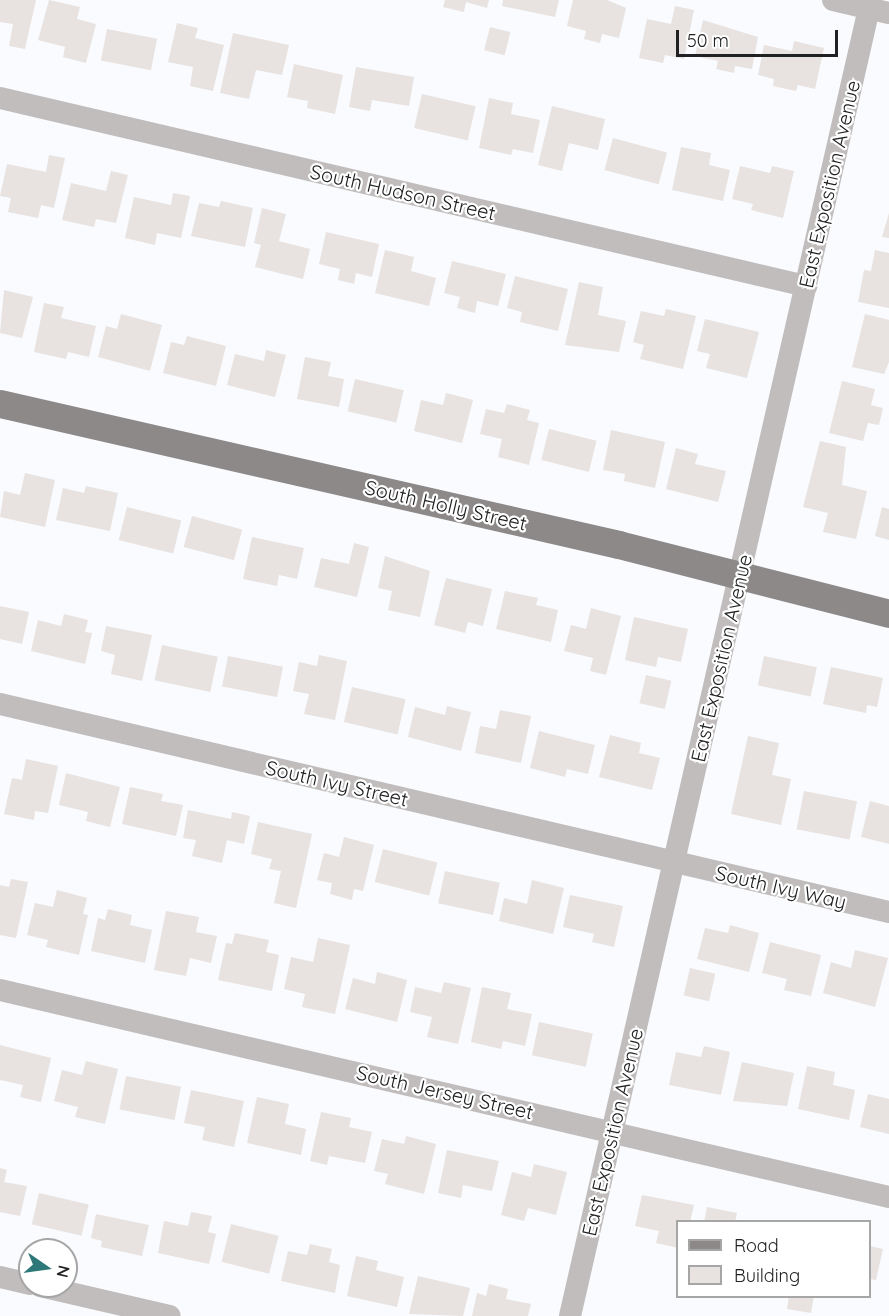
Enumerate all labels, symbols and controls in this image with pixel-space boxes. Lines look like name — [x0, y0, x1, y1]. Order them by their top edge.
scale bar — [679, 18, 841, 56]
text: 50 m — [687, 29, 729, 52]
street label: East Exposition Avenue — [793, 78, 865, 290]
street label: South Hudson Street — [308, 159, 498, 225]
street label: South Holly Street — [363, 475, 529, 535]
street label: East Exposition Avenue — [685, 552, 757, 764]
street label: South Ivy Street — [263, 755, 411, 811]
street label: South Ivy Way — [713, 860, 849, 914]
street label: East Exposition Avenue — [576, 1026, 648, 1238]
street label: South Jersey Street — [354, 1060, 536, 1124]
legend — [676, 1220, 871, 1298]
text: Road — [734, 1234, 779, 1257]
north arrow — [18, 1238, 78, 1298]
text: N — [53, 1264, 75, 1280]
text: Building — [734, 1264, 800, 1287]

